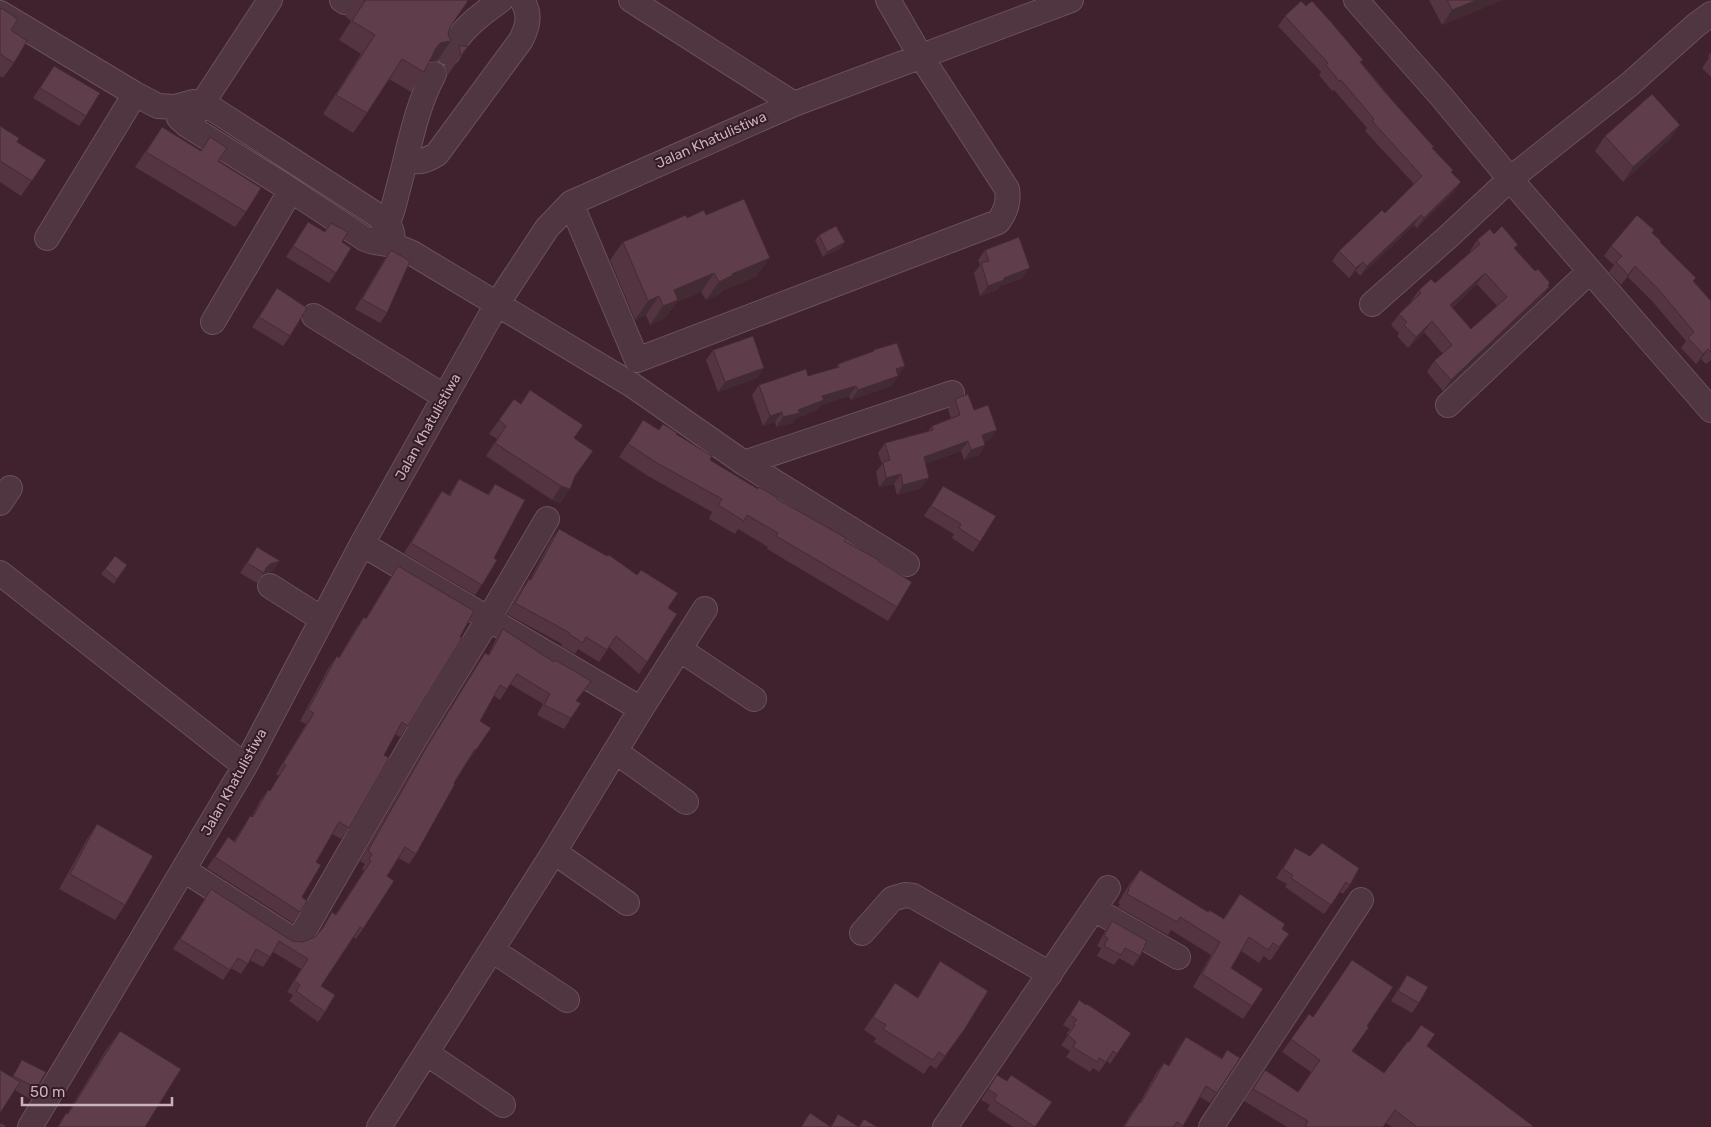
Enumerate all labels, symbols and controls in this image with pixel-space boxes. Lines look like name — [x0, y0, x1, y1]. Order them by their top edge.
street label: Jalan Khatulistiwa — [653, 108, 769, 172]
street label: Jalan Khatulistiwa — [392, 371, 464, 483]
street label: Jalan Khatulistiwa — [198, 726, 270, 838]
scale bar — [22, 1074, 172, 1106]
text: 50 m — [30, 1083, 65, 1101]

